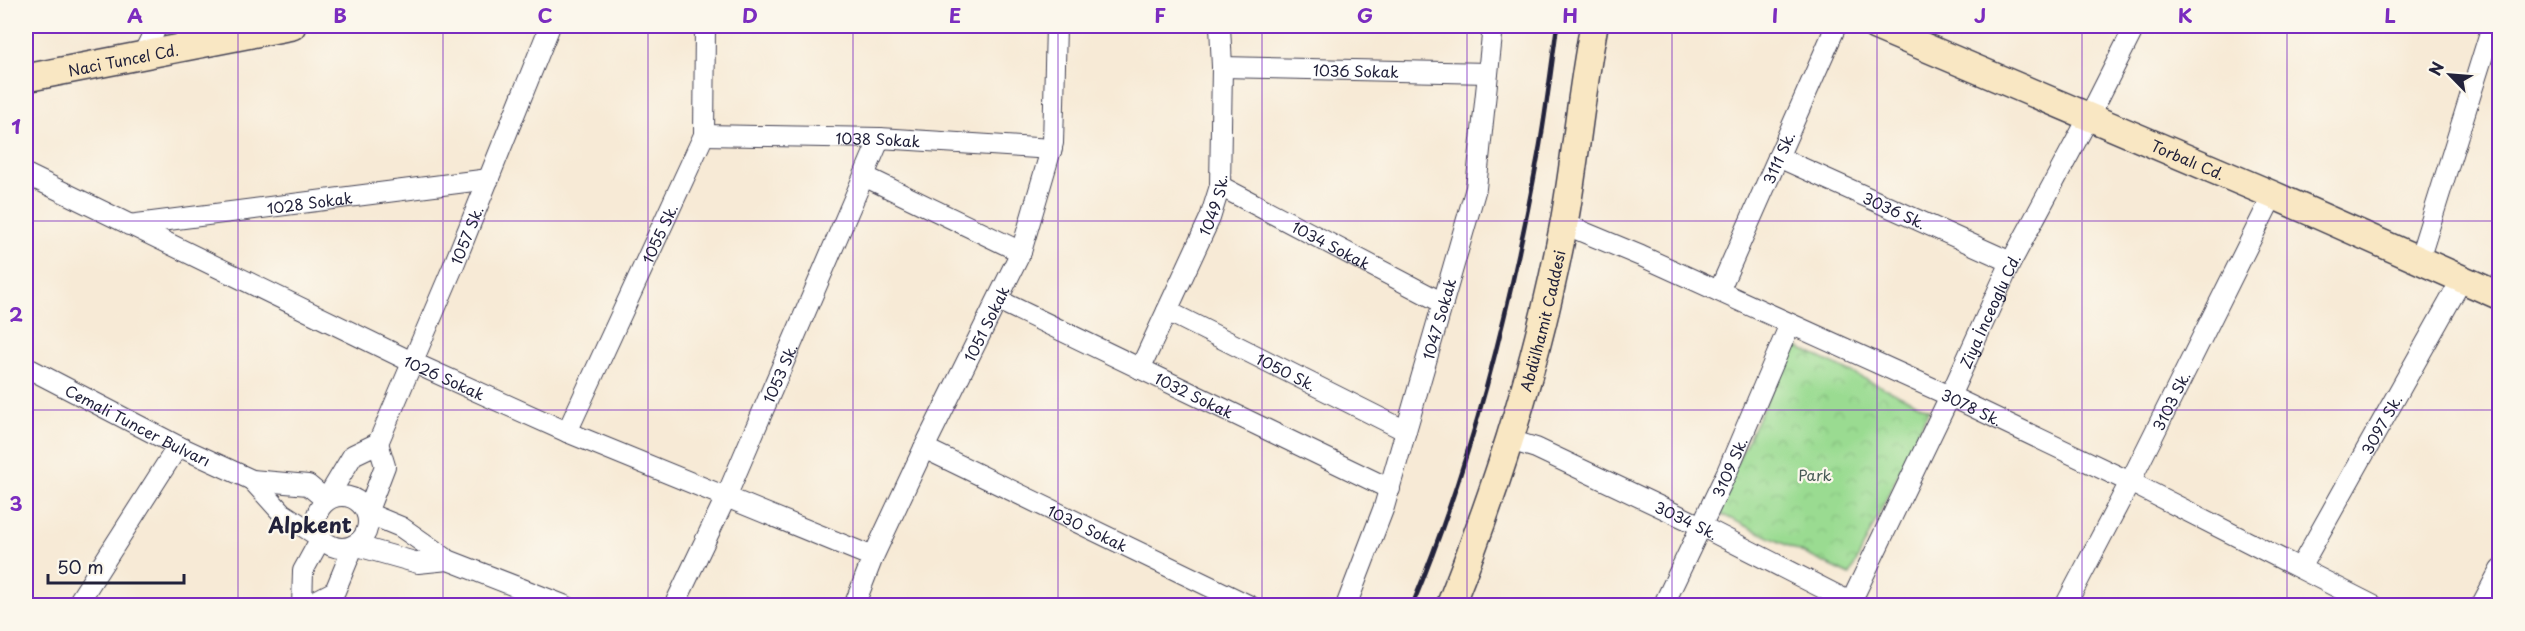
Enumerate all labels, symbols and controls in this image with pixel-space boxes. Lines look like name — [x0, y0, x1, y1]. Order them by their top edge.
text: A — [127, 0, 143, 30]
text: B — [333, 0, 347, 30]
text: C — [537, 0, 553, 30]
text: D — [742, 0, 758, 30]
text: E — [949, 0, 961, 30]
text: F — [1154, 0, 1166, 30]
text: G — [1357, 0, 1373, 30]
text: H — [1562, 0, 1578, 30]
text: I — [1772, 0, 1778, 30]
text: J — [1974, 0, 1986, 30]
text: K — [2178, 0, 2193, 30]
text: L — [2384, 0, 2396, 30]
street label: Naci Tuncel Cd. — [66, 37, 180, 81]
north arrow — [2420, 45, 2480, 105]
text: N — [2422, 57, 2449, 79]
street label: 1036 Sokak — [1313, 58, 1399, 82]
text: 1 — [11, 111, 21, 141]
street label: 1038 Sokak — [835, 126, 921, 152]
street label: 3111 Sk. — [1756, 127, 1800, 188]
street label: Torbalı Cd. — [2147, 133, 2228, 185]
street label: 1049 Sk. — [1192, 174, 1232, 239]
street label: 1028 Sokak — [265, 185, 354, 219]
street label: 3036 Sk. — [1859, 185, 1930, 234]
street label: 1055 Sk. — [635, 199, 682, 267]
street label: 1057 Sk. — [444, 202, 488, 268]
street label: 1034 Sokak — [1288, 215, 1375, 275]
street label: Abdülhamit Caddesi — [1513, 248, 1570, 394]
street label: Ziya İnceoglu Cd. — [1953, 249, 2025, 372]
street label: 1047 Sokak — [1416, 275, 1461, 362]
street label: 1051 Sokak — [957, 281, 1014, 365]
text: 2 — [9, 299, 23, 329]
street label: 1053 Sk. — [756, 339, 802, 406]
street label: 1050 Sk. — [1253, 346, 1321, 396]
street label: 1026 Sokak — [400, 348, 489, 405]
street label: 1032 Sokak — [1151, 366, 1238, 424]
street label: 3103 Sk. — [2146, 367, 2195, 434]
street label: Cemali Tuncer Bulvarı — [61, 378, 215, 471]
street label: 3078 Sk. — [1938, 382, 2006, 431]
street label: 3097 Sk. — [2355, 390, 2407, 458]
street label: 3109 Sk. — [1705, 433, 1752, 501]
park label: Park — [1798, 463, 1832, 486]
text: 3 — [9, 488, 23, 518]
street label: 3034 Sk. — [1651, 494, 1723, 545]
street label: 1030 Sokak — [1044, 498, 1132, 557]
district label: Alpkent — [267, 508, 352, 540]
scale bar — [48, 547, 184, 585]
text: 50 m — [57, 553, 104, 580]

